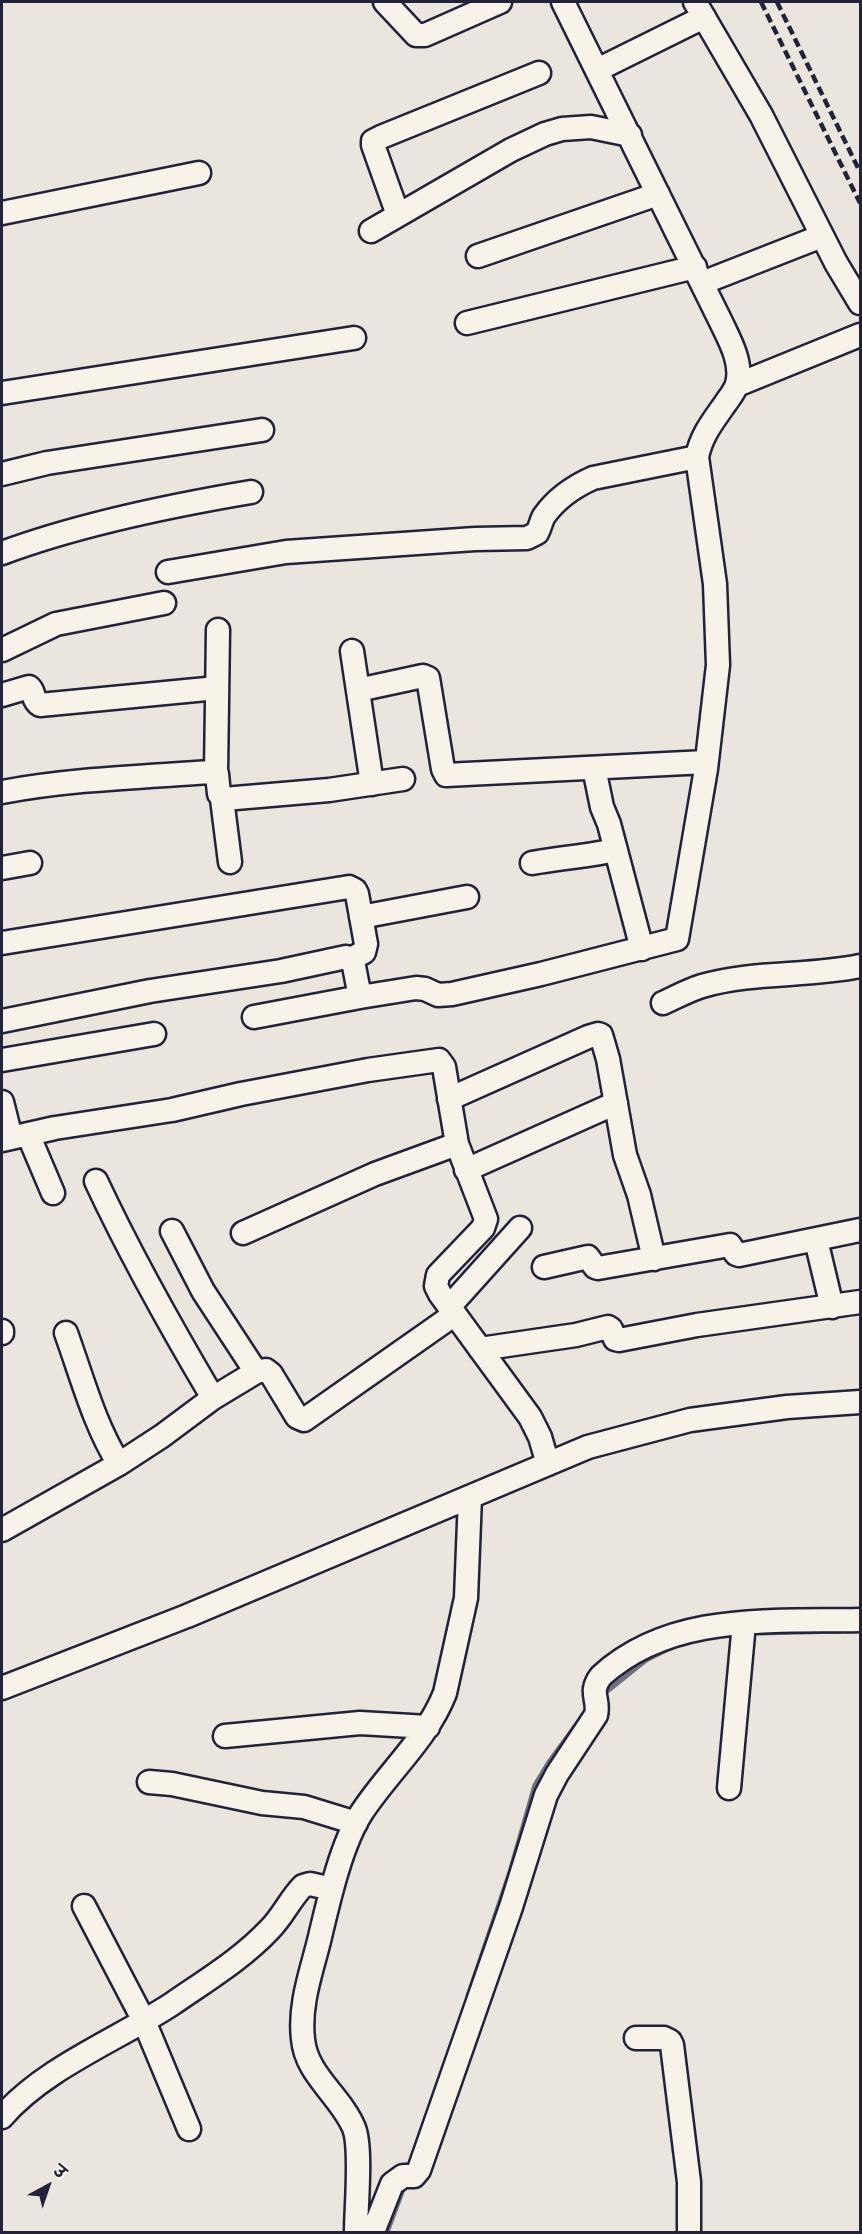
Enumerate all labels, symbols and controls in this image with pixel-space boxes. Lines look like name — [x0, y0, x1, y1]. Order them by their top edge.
north arrow — [18, 2156, 78, 2216]
text: उ — [46, 2157, 73, 2186]

